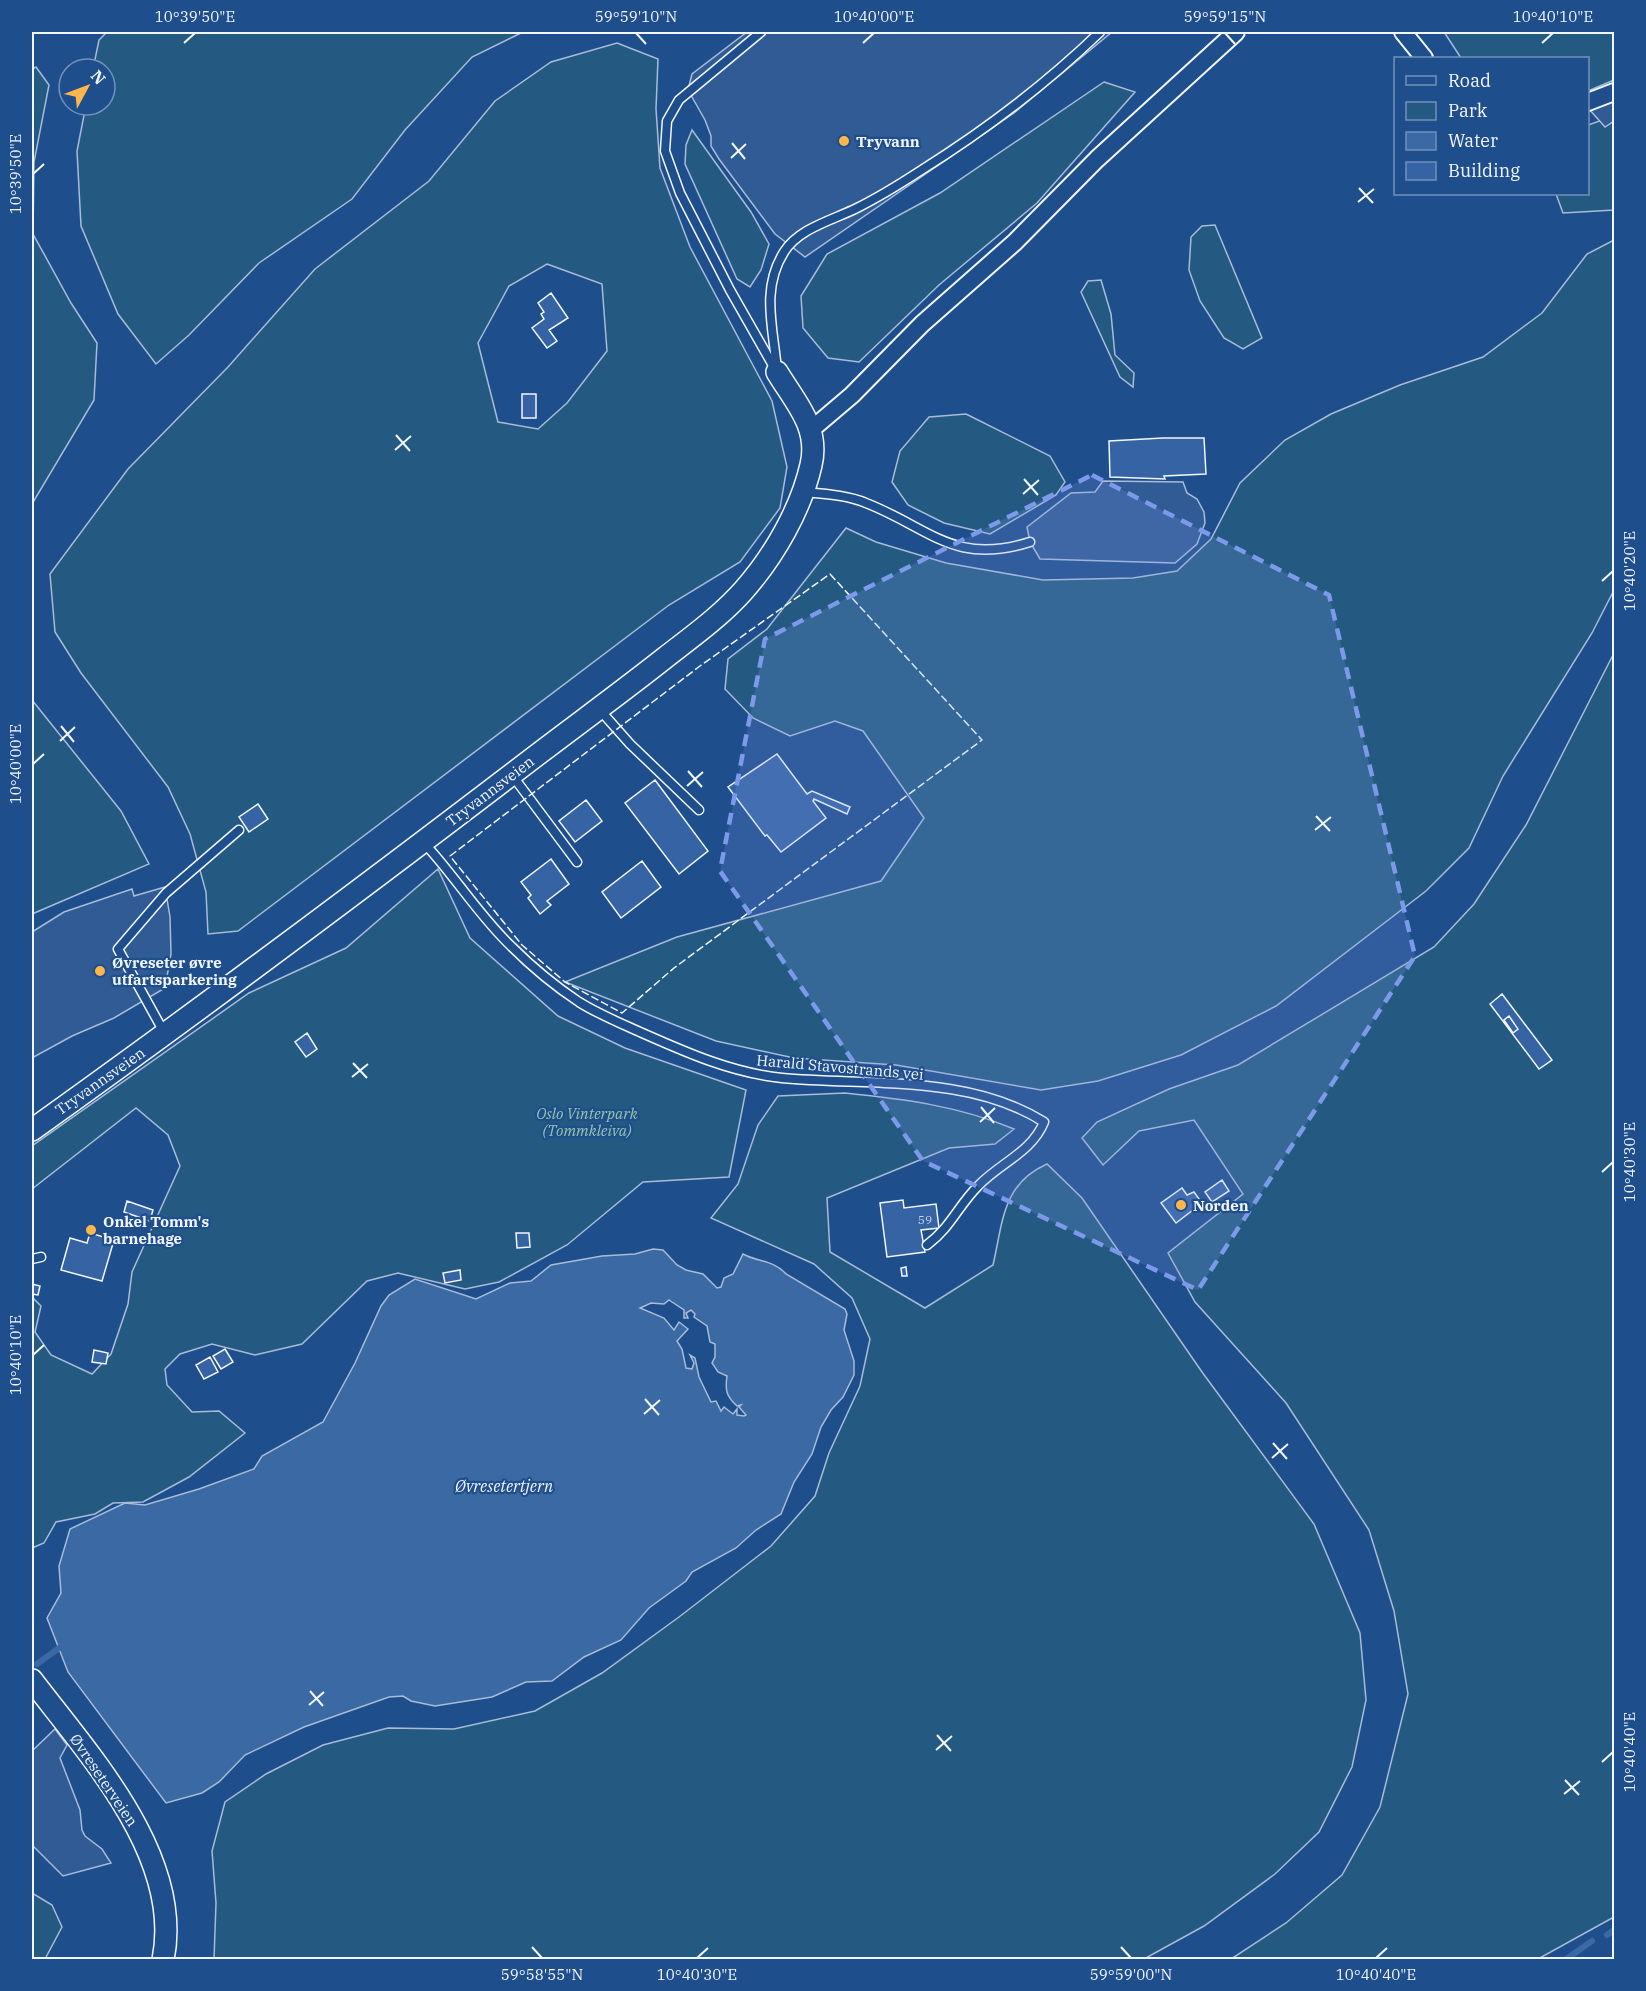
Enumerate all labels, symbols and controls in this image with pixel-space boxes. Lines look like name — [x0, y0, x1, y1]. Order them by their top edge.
text: 10°39'50"E — [155, 7, 235, 26]
text: 59°59'10"N — [595, 7, 677, 26]
text: 10°40'00"E — [834, 7, 914, 26]
text: 59°59'15"N — [1184, 7, 1266, 26]
text: 10°40'10"E — [1513, 7, 1593, 26]
north arrow — [57, 57, 117, 117]
legend — [1394, 57, 1589, 195]
text: N — [87, 66, 110, 88]
text: Road — [1448, 69, 1491, 92]
text: Park — [1448, 99, 1488, 122]
text: Water — [1448, 129, 1498, 152]
place label: Tryvann — [856, 132, 920, 151]
text: 10°39'50"E — [6, 134, 25, 214]
marker: Tryvann — [837, 134, 851, 148]
text: Building — [1448, 159, 1520, 182]
text: 10°40'20"E — [1620, 531, 1639, 611]
text: 10°40'00"E — [6, 724, 25, 804]
street label: Tryvannsveien — [442, 751, 538, 830]
place label: Øvreseter øvre utfartsparkering — [112, 953, 237, 989]
marker: Øvreseter øvre utfartsparkering — [93, 964, 107, 978]
street label: Tryvannsveien — [51, 1043, 149, 1119]
street label: Harald Stavostrands vei — [756, 1050, 925, 1084]
park label: Oslo Vinterpark (Tommkleiva) — [536, 1104, 638, 1140]
text: 10°40'30"E — [1620, 1122, 1639, 1202]
place label: Norden — [1193, 1196, 1249, 1215]
marker: Norden — [1174, 1198, 1188, 1212]
place label: Onkel Tomm's barnehage — [103, 1212, 209, 1248]
house number: 59 — [918, 1212, 932, 1227]
marker: Onkel Tomm's barnehage — [84, 1223, 98, 1237]
text: 10°40'10"E — [6, 1315, 25, 1395]
water label: Øvresetertjern — [455, 1476, 553, 1496]
text: 10°40'40"E — [1620, 1712, 1639, 1792]
street label: Øvreseterveien — [66, 1730, 142, 1830]
text: 59°58'55"N — [501, 1965, 583, 1984]
text: 10°40'30"E — [657, 1965, 737, 1984]
text: 59°59'00"N — [1090, 1965, 1172, 1984]
text: 10°40'40"E — [1336, 1965, 1416, 1984]

